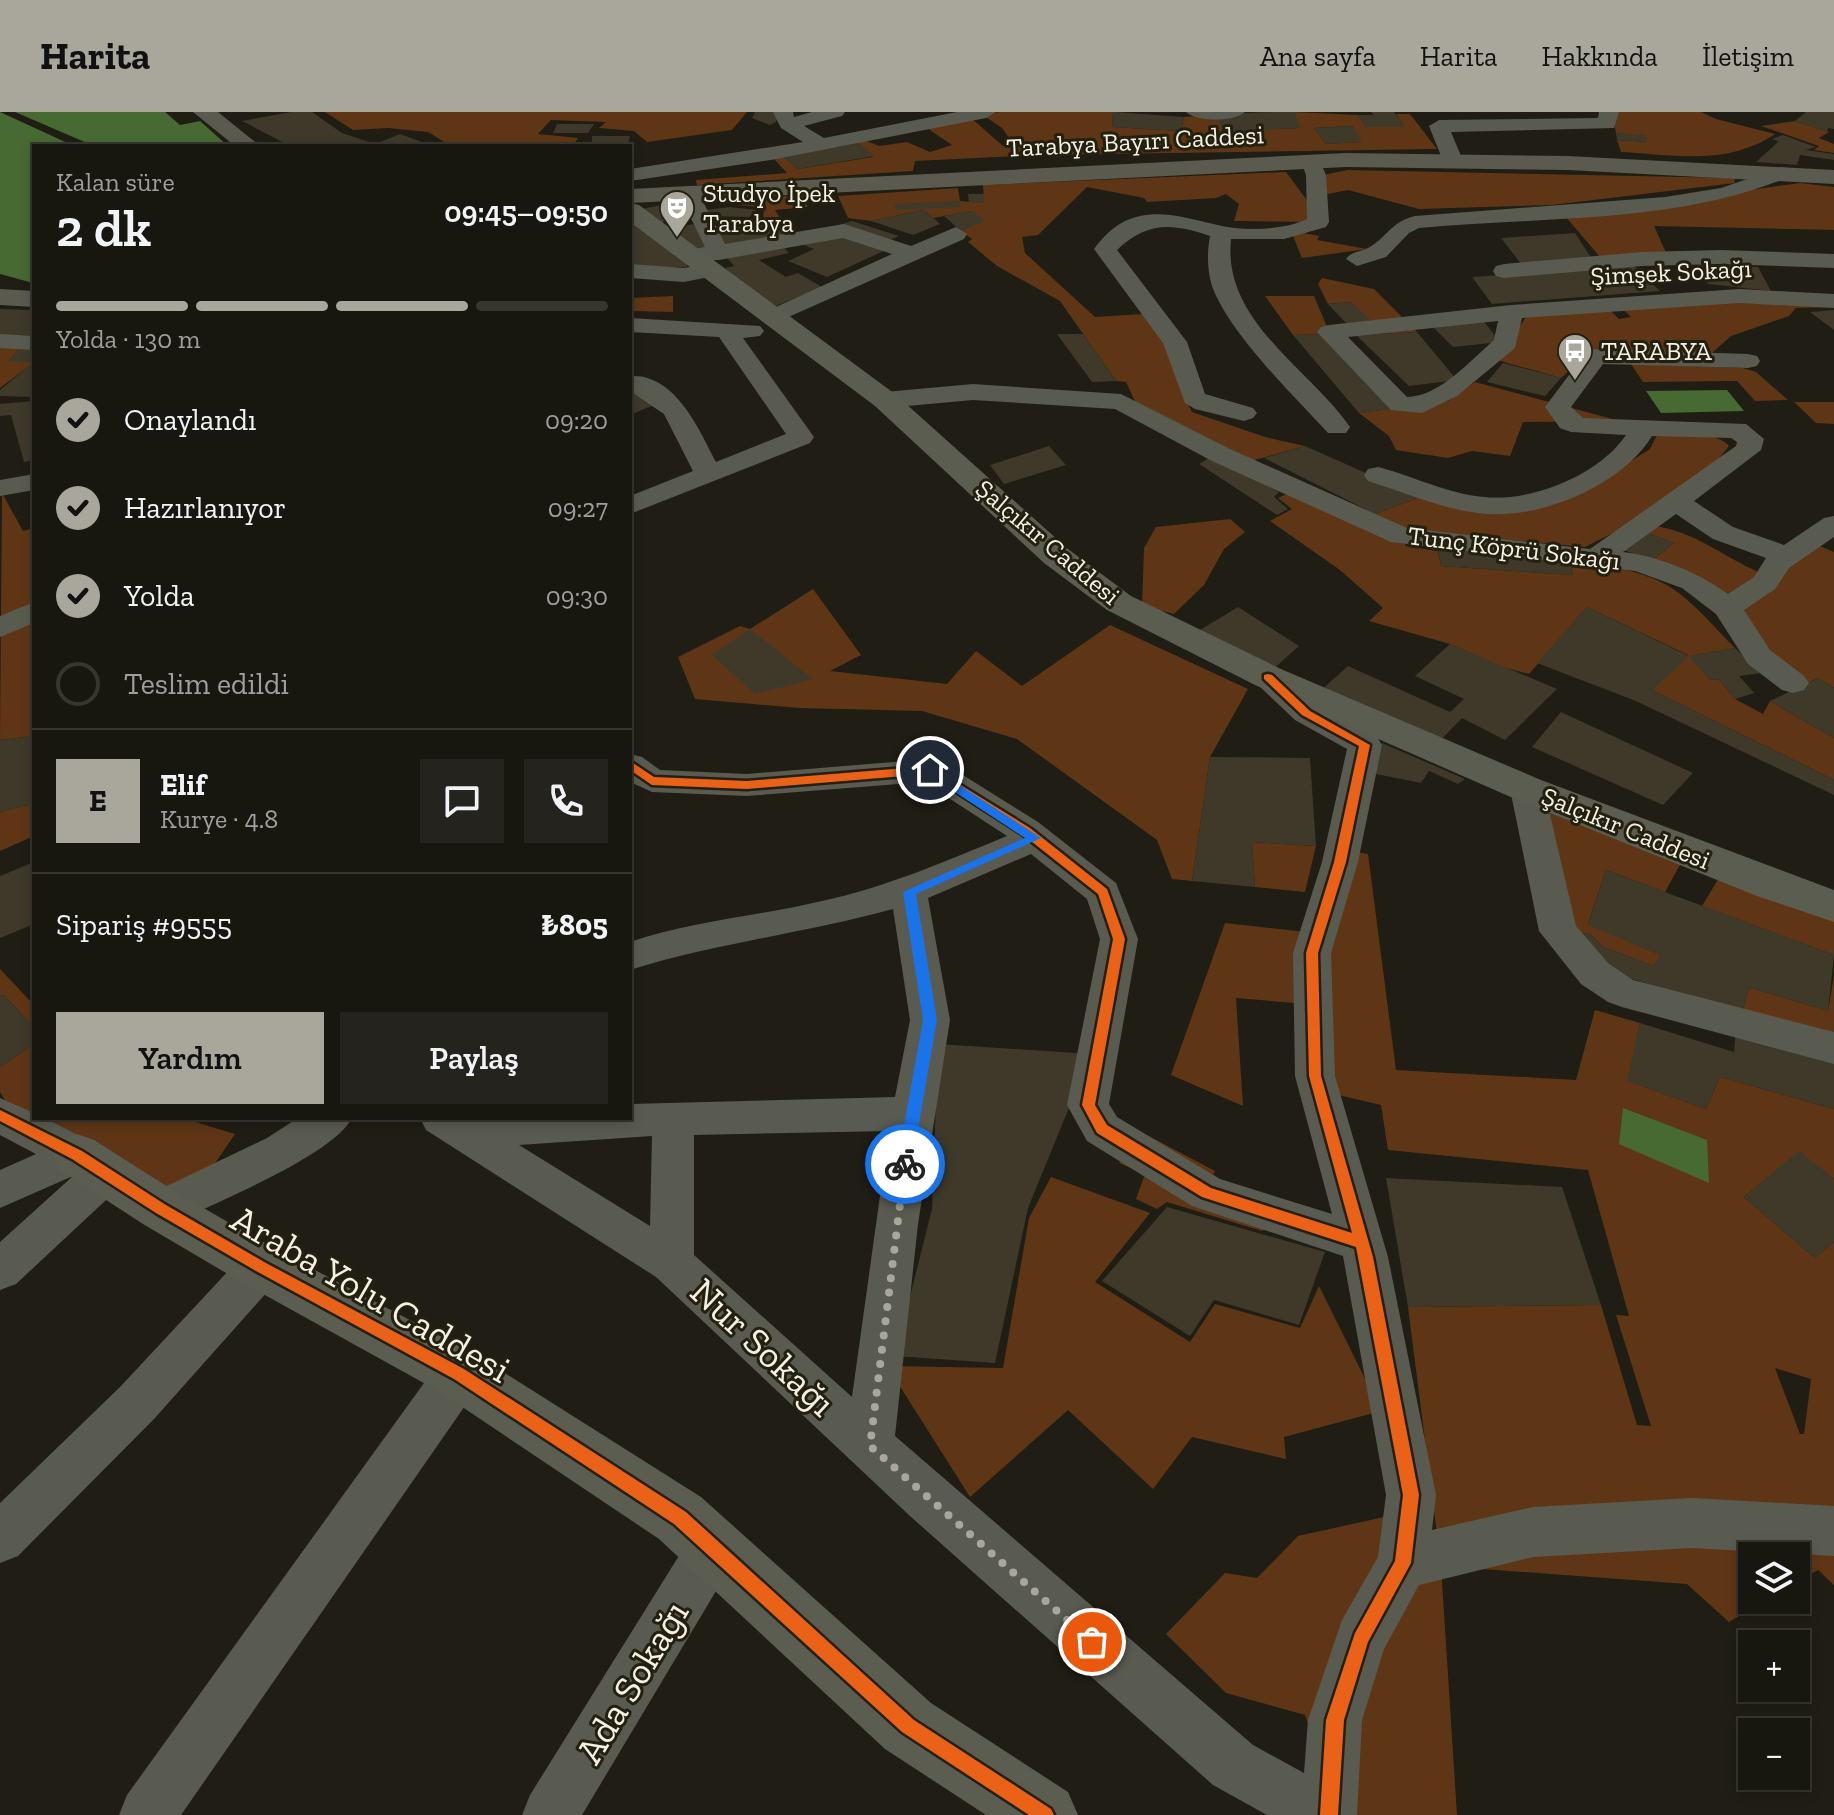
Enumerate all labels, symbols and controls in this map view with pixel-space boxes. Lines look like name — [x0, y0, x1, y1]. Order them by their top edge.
text: Harita — [40, 33, 150, 79]
text: Ana sayfa — [1260, 40, 1376, 73]
text: Harita — [1420, 40, 1498, 73]
text: Hakkında — [1542, 40, 1658, 73]
text: İletişim — [1702, 40, 1794, 73]
street label: Tarabya Bayırı Caddesi — [1005, 118, 1265, 164]
text: Kalan süre — [56, 166, 175, 198]
place label: Studyo İpek Tarabya — [703, 177, 836, 239]
theatre icon: Studyo İpek Tarabya — [658, 189, 696, 239]
text: 09:45–09:50 — [444, 194, 608, 230]
text: 2 dk — [56, 197, 151, 259]
street label: Şimşek Sokağı — [1590, 252, 1752, 292]
text: Yolda · 130 m — [56, 323, 201, 355]
bus stop icon: TARABYA — [1556, 332, 1594, 382]
place label: TARABYA — [1601, 335, 1713, 367]
icon: check — [56, 398, 100, 442]
text: Onaylandı — [124, 402, 256, 438]
text: 09:20 — [545, 404, 608, 436]
street label: Şalçıkır Caddesi — [969, 472, 1127, 612]
icon: check — [56, 486, 100, 530]
text: Hazırlanıyor — [124, 490, 286, 526]
text: 09:27 — [548, 492, 608, 524]
street label: Tunç Köprü Sokağı — [1406, 519, 1622, 577]
icon: check — [56, 574, 100, 618]
text: Yolda — [124, 578, 194, 614]
text: 09:30 — [546, 580, 608, 612]
text: Teslim edildi — [124, 666, 289, 702]
pin — [896, 736, 964, 804]
icon: home — [908, 748, 952, 792]
button: chat — [420, 759, 504, 843]
button: phone — [524, 759, 608, 843]
text: Elif — [160, 767, 206, 803]
street label: Şalçıkır Caddesi — [1537, 780, 1715, 876]
text: E — [89, 783, 107, 819]
text: Kurye · 4.8 — [160, 803, 278, 835]
text: Sipariş #9555 — [56, 907, 232, 943]
text: ₺805 — [541, 907, 608, 943]
button: Yardım — [56, 1012, 324, 1104]
button: Paylaş — [340, 1012, 608, 1104]
courier — [865, 1124, 945, 1204]
icon: bike — [883, 1142, 927, 1186]
street label: Araba Yolu Caddesi — [223, 1195, 519, 1393]
street label: Nur Sokağı — [681, 1268, 845, 1426]
map controls — [1738, 1542, 1810, 1790]
button: layers — [1738, 1542, 1810, 1614]
street label: Ada Sokağı — [566, 1592, 698, 1772]
pin — [1058, 1608, 1126, 1676]
icon: bag — [1070, 1620, 1114, 1664]
button: + — [1738, 1630, 1810, 1702]
button: − — [1738, 1718, 1810, 1790]

